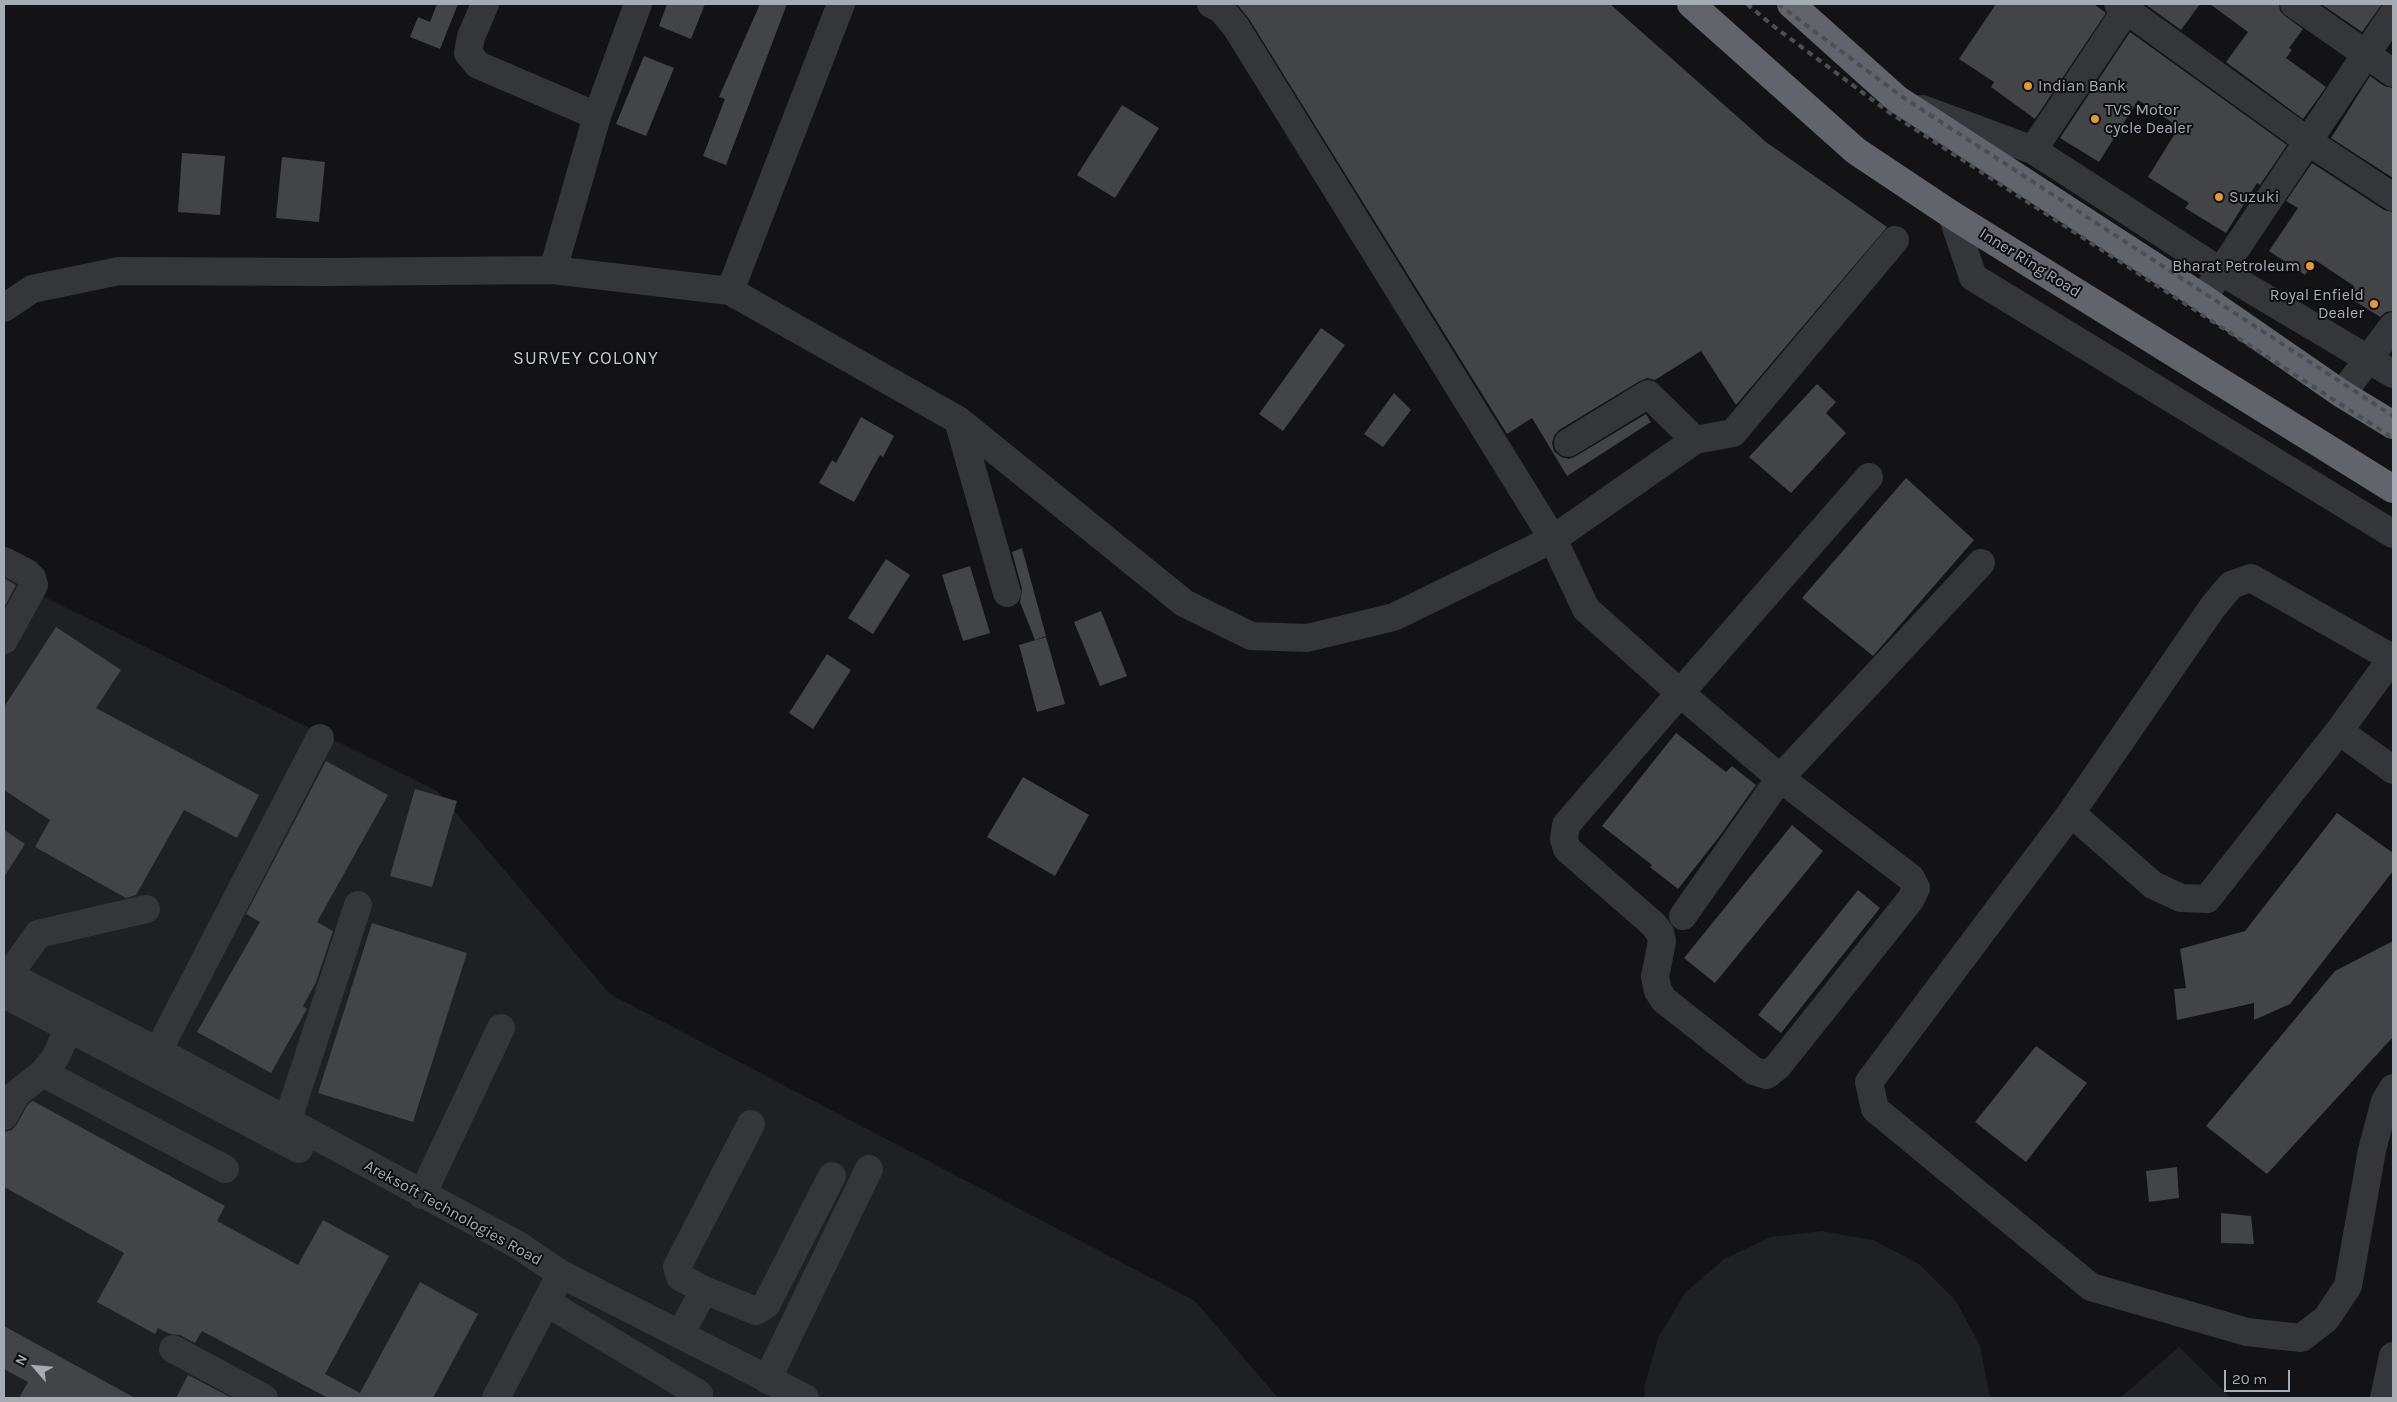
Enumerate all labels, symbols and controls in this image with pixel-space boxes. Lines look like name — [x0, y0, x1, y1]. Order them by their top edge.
place label: Indian Bank — [2038, 76, 2126, 96]
marker: Indian Bank — [2022, 80, 2034, 92]
place label: TVS Motor cycle Dealer — [2105, 100, 2192, 138]
marker: TVS Motor cycle Dealer — [2089, 113, 2101, 125]
place label: Suzuki — [2229, 187, 2279, 207]
marker: Suzuki — [2213, 191, 2225, 203]
street label: Inner Ring Road — [1976, 224, 2084, 302]
place label: Bharat Petroleum — [2172, 256, 2300, 276]
marker: Bharat Petroleum — [2304, 260, 2316, 272]
place label: Royal Enfield Dealer — [2270, 285, 2364, 323]
marker: Royal Enfield Dealer — [2368, 298, 2380, 310]
district label: SURVEY COLONY — [511, 348, 661, 370]
street label: Areksoft Technologies Road — [361, 1156, 545, 1270]
north arrow — [10, 1342, 60, 1392]
text: N — [11, 1352, 31, 1368]
scale bar — [2227, 1360, 2293, 1392]
text: 20 m — [2232, 1370, 2267, 1388]

